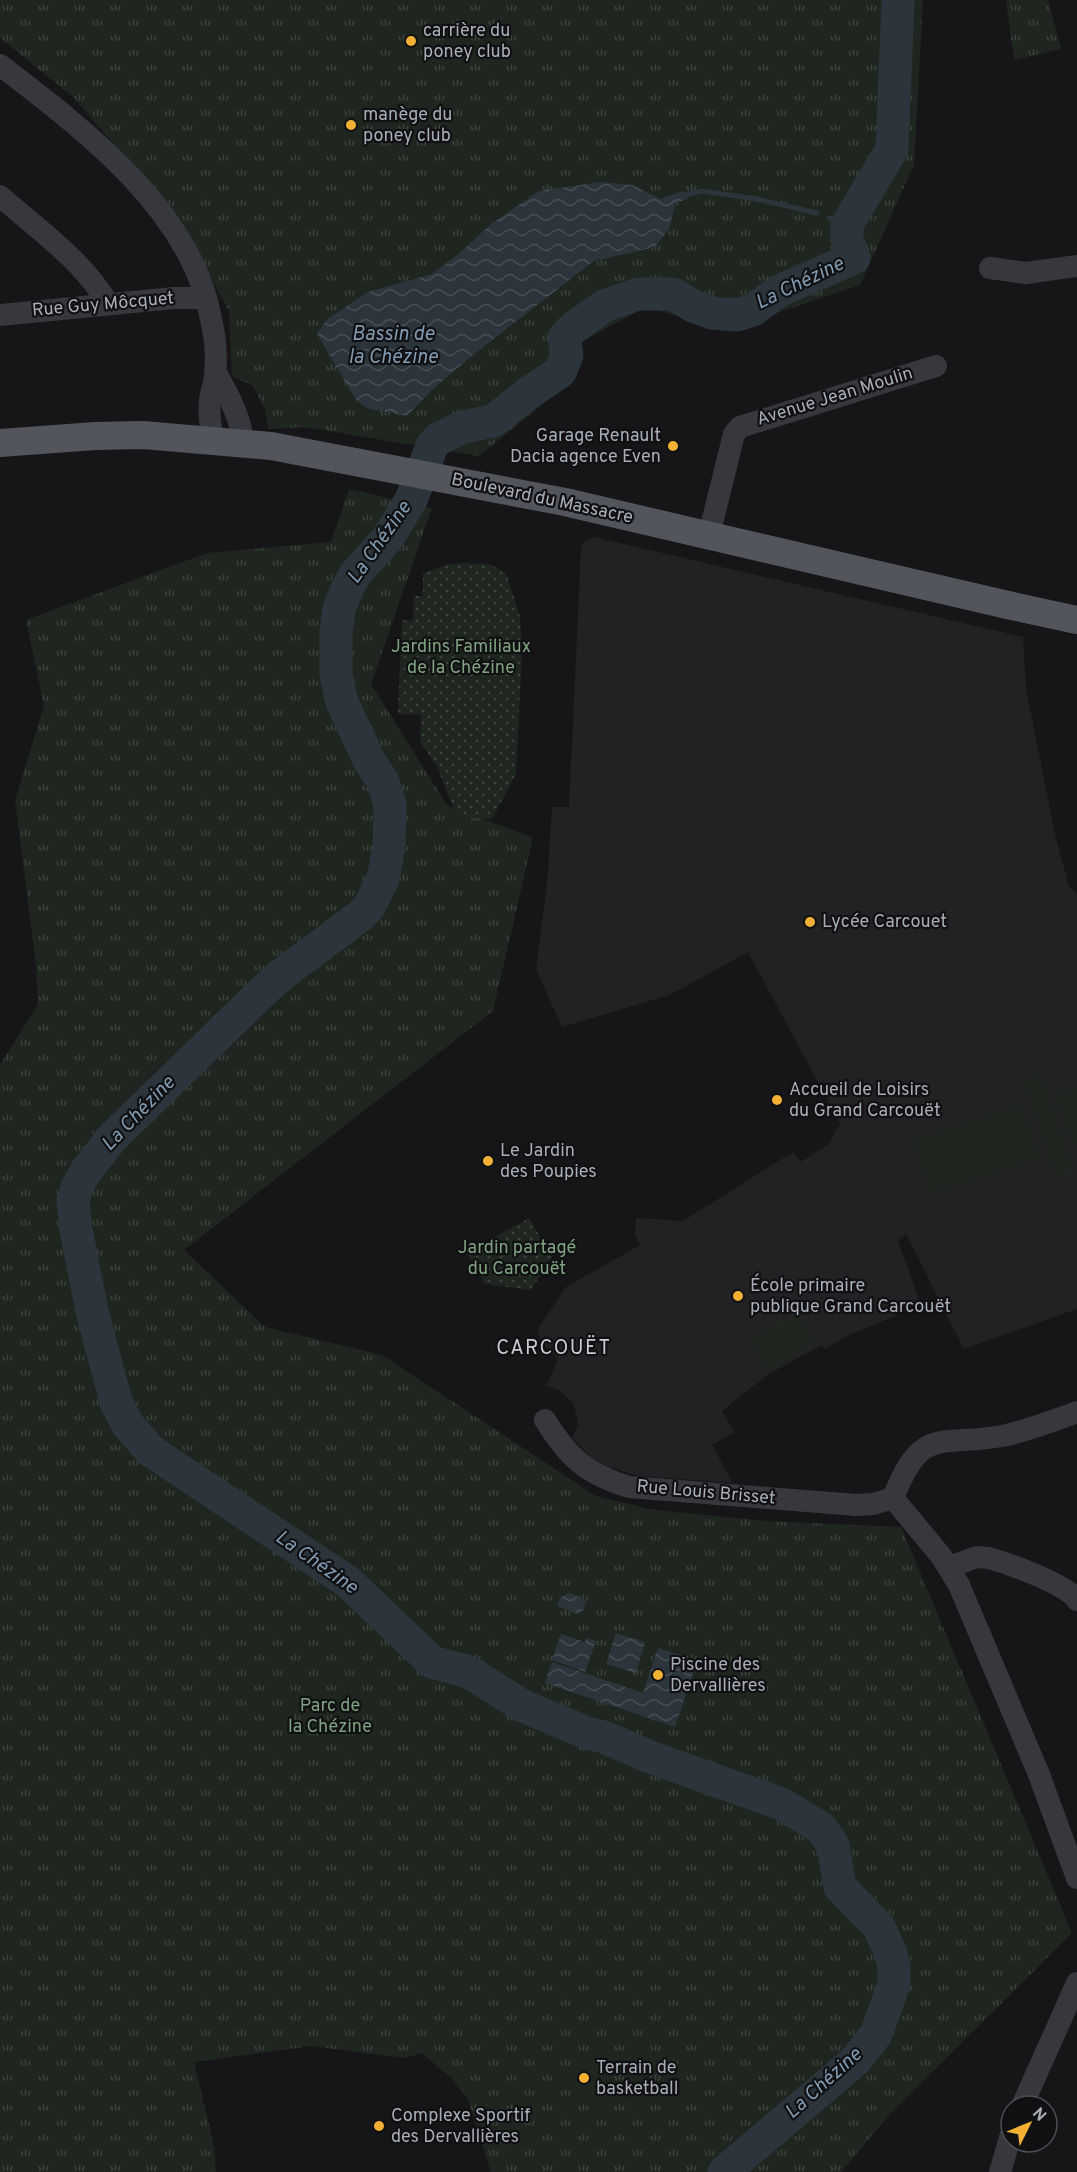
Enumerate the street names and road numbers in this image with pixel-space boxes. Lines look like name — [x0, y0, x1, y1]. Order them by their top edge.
street label: Rue Guy Môcquet — [31, 287, 175, 323]
street label: Avenue Jean Moulin — [754, 362, 916, 432]
street label: Boulevard du Massacre — [449, 468, 635, 530]
street label: Rue Louis Brisset — [636, 1475, 776, 1511]

